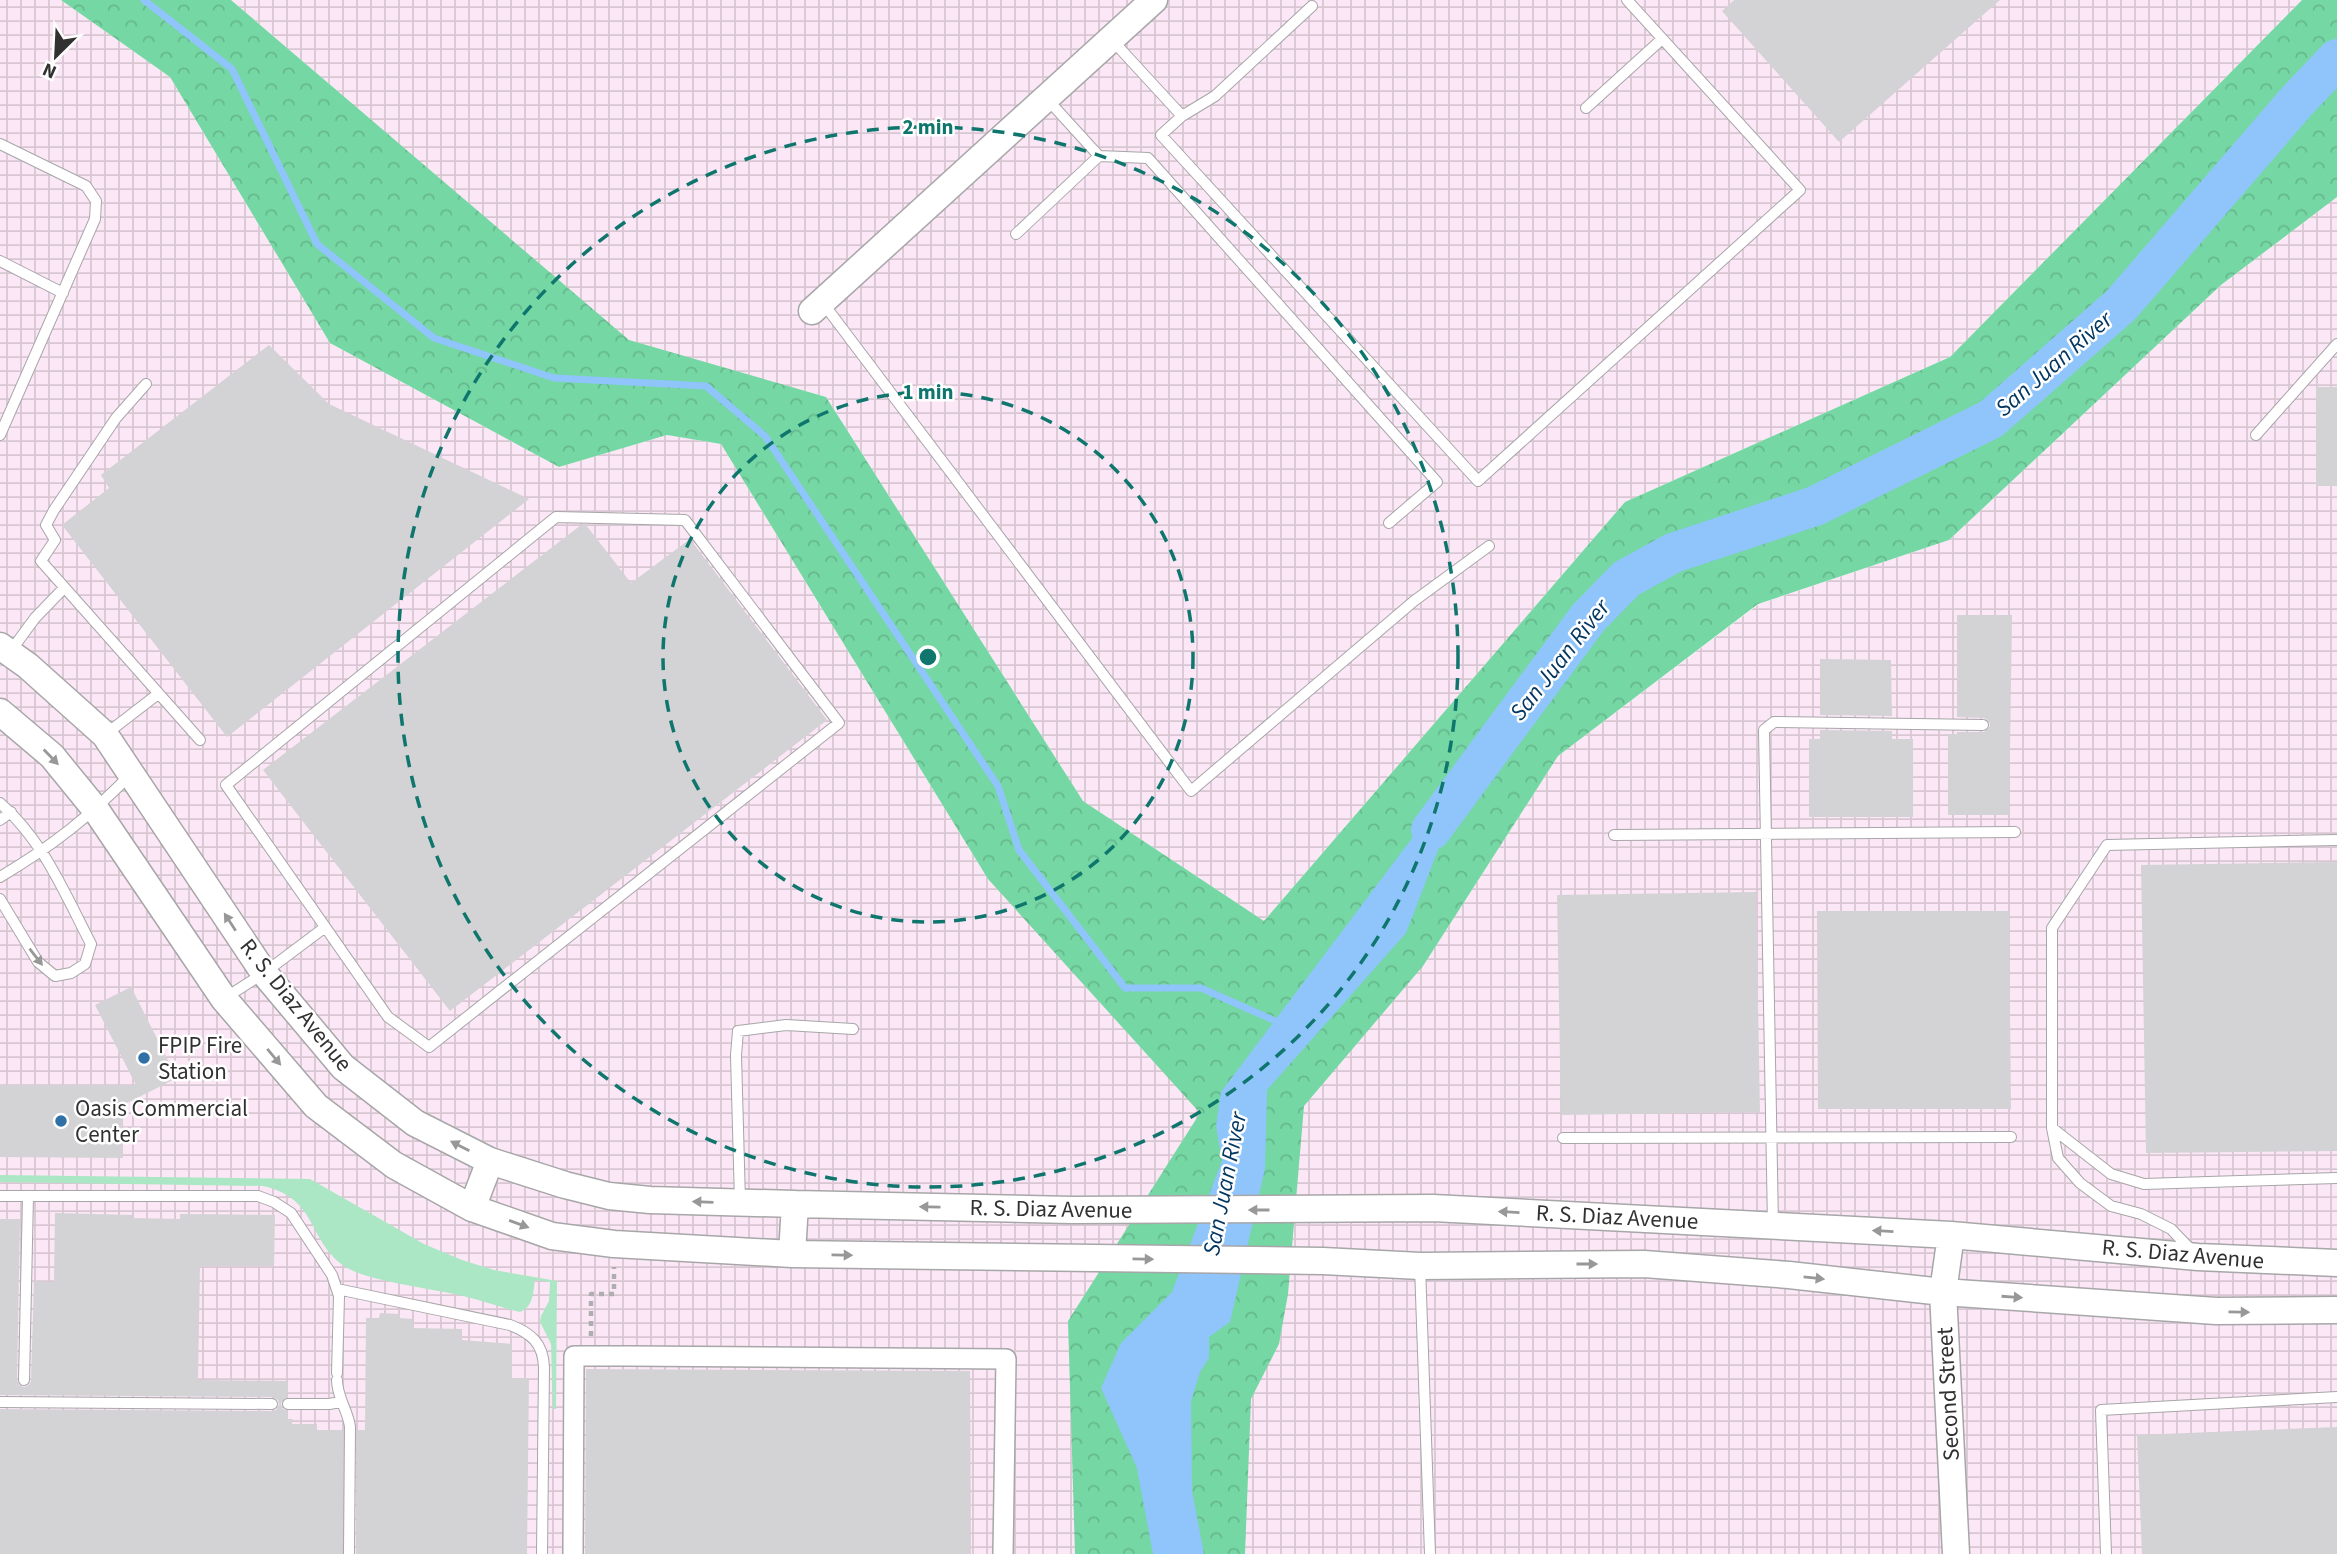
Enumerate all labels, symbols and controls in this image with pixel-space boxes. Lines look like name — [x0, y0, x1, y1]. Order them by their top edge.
north arrow — [21, 21, 91, 91]
text: N — [38, 55, 61, 85]
text: 2 min — [902, 112, 954, 142]
water label: San Juan River — [1988, 302, 2122, 425]
text: 1 min — [902, 377, 954, 407]
water label: San Juan River — [1501, 590, 1620, 728]
centre of rings — [916, 645, 940, 669]
one-way arrow — [43, 748, 60, 765]
one-way arrow — [223, 913, 237, 931]
street label: R. S. Diaz Avenue — [232, 931, 360, 1079]
one-way arrow — [29, 948, 43, 966]
place label: FPIP Fire Station — [158, 1029, 242, 1088]
one-way arrow — [266, 1049, 281, 1066]
marker: FPIP Fire Station — [136, 1050, 152, 1066]
place label: Oasis Commercial Center — [75, 1092, 248, 1151]
water label: San Juan River — [1194, 1107, 1256, 1259]
marker: Oasis Commercial Center — [53, 1113, 69, 1129]
one-way arrow — [450, 1140, 470, 1151]
street label: R. S. Diaz Avenue — [969, 1191, 1133, 1227]
one-way arrow — [692, 1196, 714, 1207]
street label: R. S. Diaz Avenue — [1535, 1196, 1699, 1238]
one-way arrow — [919, 1201, 941, 1213]
one-way arrow — [1248, 1204, 1270, 1216]
one-way arrow — [1497, 1206, 1519, 1217]
one-way arrow — [509, 1219, 530, 1230]
one-way arrow — [1871, 1226, 1893, 1237]
street label: R. S. Diaz Avenue — [2101, 1230, 2265, 1278]
one-way arrow — [831, 1249, 853, 1261]
one-way arrow — [1132, 1253, 1154, 1265]
one-way arrow — [1577, 1258, 1599, 1270]
one-way arrow — [1804, 1273, 1826, 1284]
one-way arrow — [2001, 1292, 2023, 1303]
one-way arrow — [2228, 1306, 2250, 1317]
street label: Second Street — [1928, 1326, 1968, 1462]

